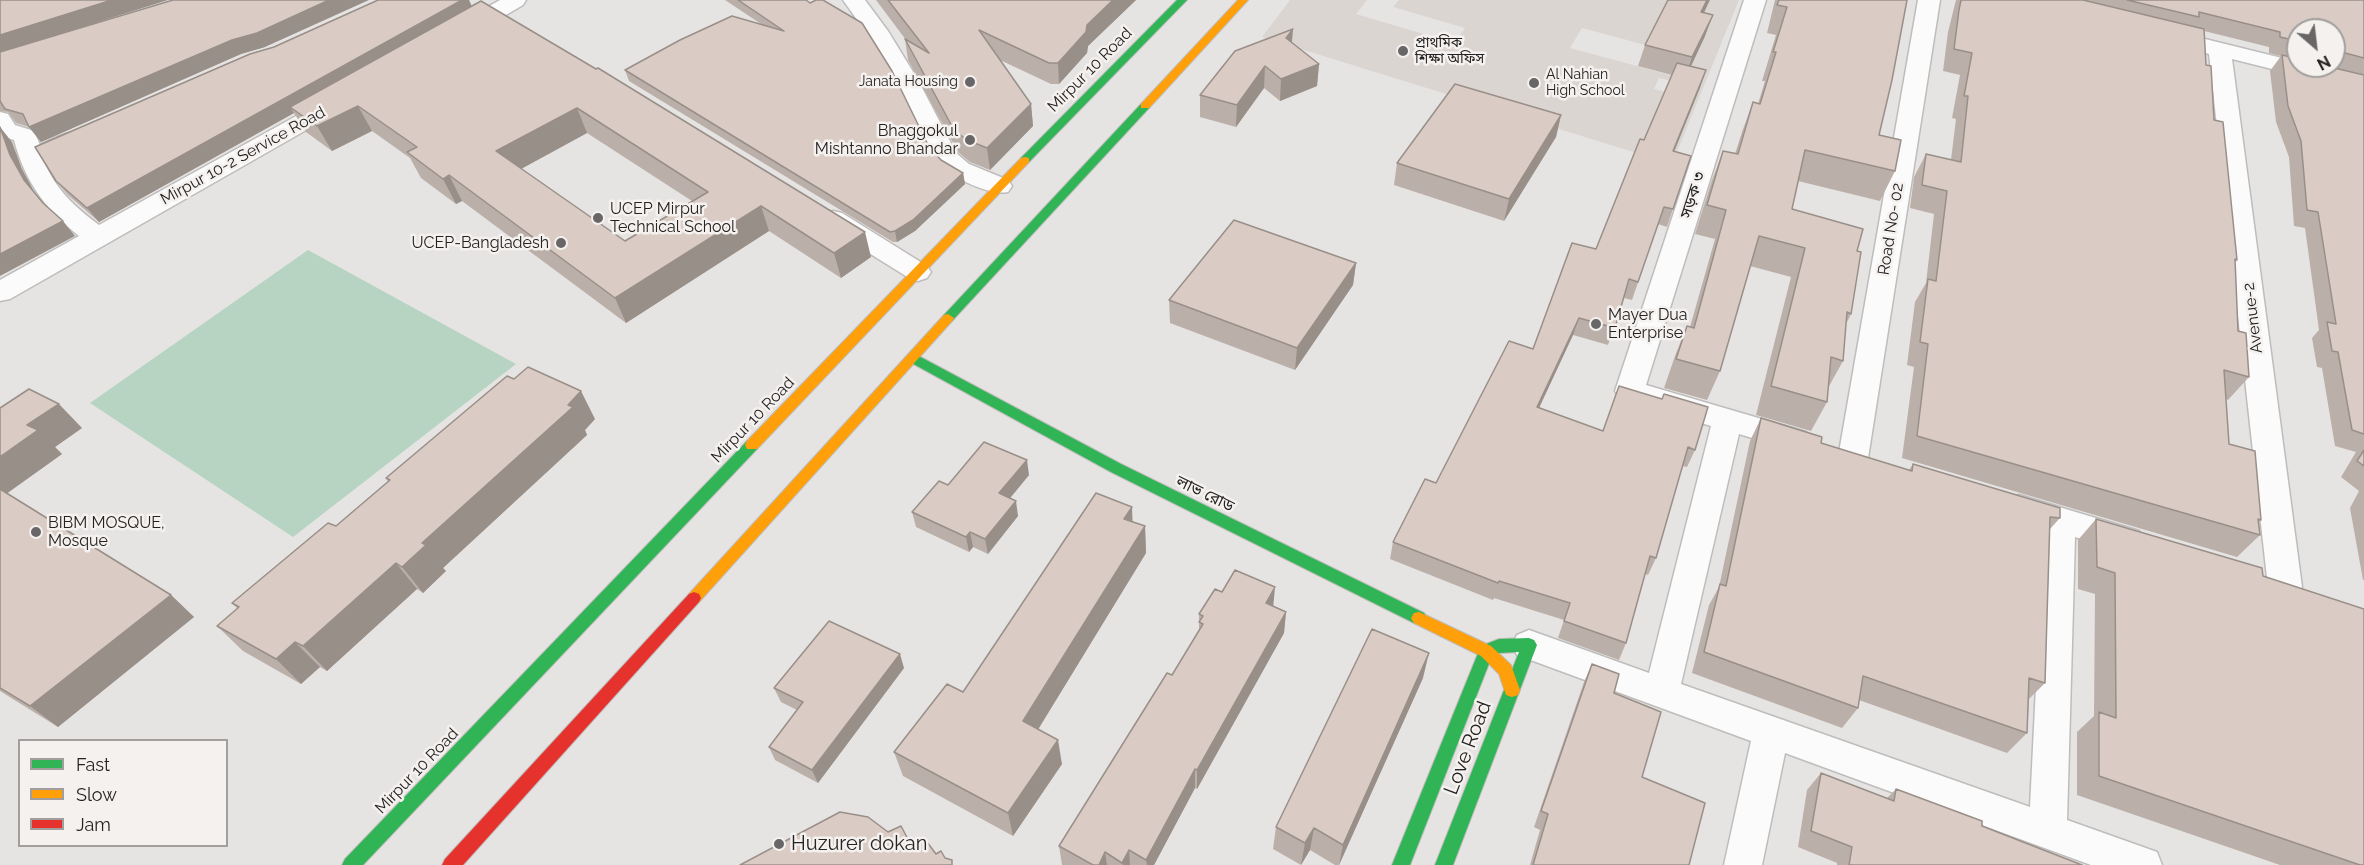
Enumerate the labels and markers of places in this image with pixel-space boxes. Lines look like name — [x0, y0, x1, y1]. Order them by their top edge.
place label: প্রাথমিক শিক্ষা অফিস — [1415, 35, 1484, 68]
marker: প্রাথমিক শিক্ষা অফিস — [1396, 44, 1410, 58]
place label: Al Nahian High School — [1546, 67, 1625, 100]
place label: Janata Housing — [859, 74, 958, 90]
marker: Janata Housing — [963, 75, 977, 89]
marker: Al Nahian High School — [1527, 76, 1541, 90]
place label: Bhaggokul Mishtanno Bhandar — [815, 121, 958, 159]
marker: Bhaggokul Mishtanno Bhandar — [963, 133, 977, 147]
place label: UCEP Mirpur Technical School — [610, 199, 735, 237]
marker: UCEP Mirpur Technical School — [591, 211, 605, 225]
place label: UCEP-Bangladesh — [412, 233, 549, 253]
marker: UCEP-Bangladesh — [554, 236, 568, 250]
place label: Mayer Dua Enterprise — [1608, 305, 1688, 343]
marker: Mayer Dua Enterprise — [1589, 317, 1603, 331]
place label: BIBM MOSQUE, Mosque — [48, 513, 165, 551]
marker: BIBM MOSQUE, Mosque — [29, 525, 43, 539]
place label: Huzurer dokan — [791, 832, 927, 856]
marker: Huzurer dokan — [772, 837, 786, 851]

